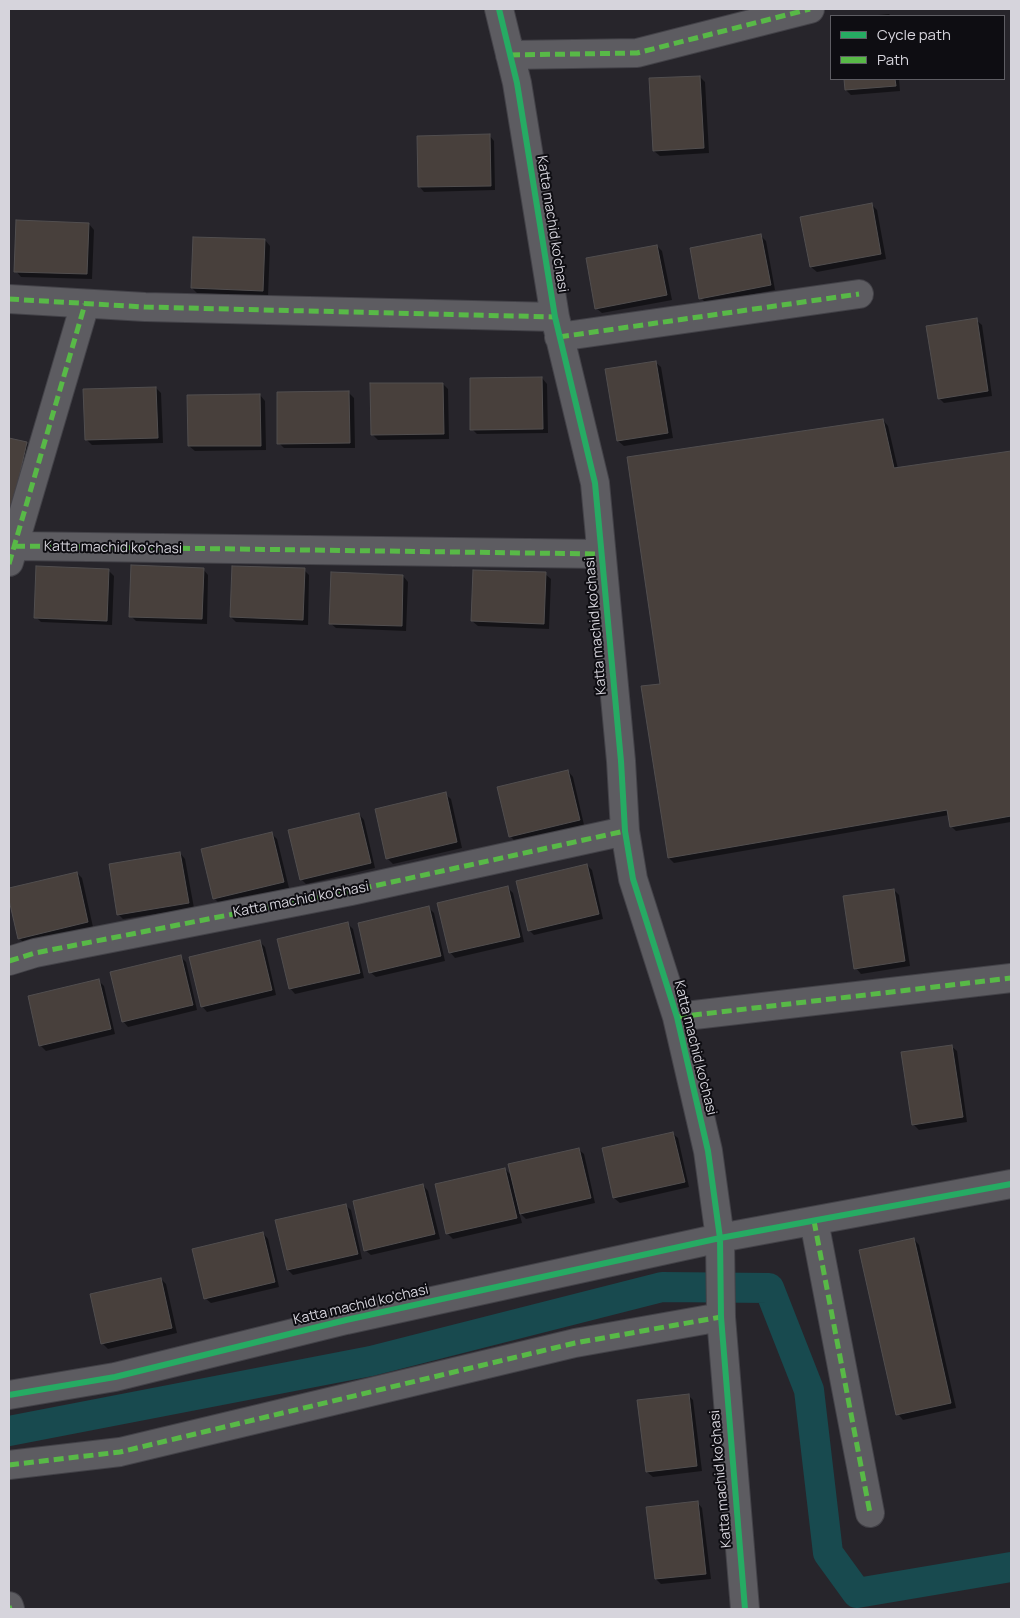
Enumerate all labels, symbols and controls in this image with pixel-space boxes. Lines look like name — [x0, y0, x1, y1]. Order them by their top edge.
legend — [830, 15, 1005, 80]
text: Cycle path — [877, 24, 951, 45]
text: Path — [877, 49, 909, 70]
street label: Katta machid ko'chasi — [533, 154, 571, 294]
street label: Katta machid ko'chasi — [44, 538, 182, 558]
street label: Katta machid ko'chasi — [582, 556, 610, 696]
street label: Katta machid ko'chasi — [232, 879, 370, 921]
street label: Katta machid ko'chasi — [670, 979, 720, 1117]
street label: Katta machid ko'chasi — [292, 1281, 430, 1329]
street label: Katta machid ko'chasi — [707, 1409, 735, 1549]

